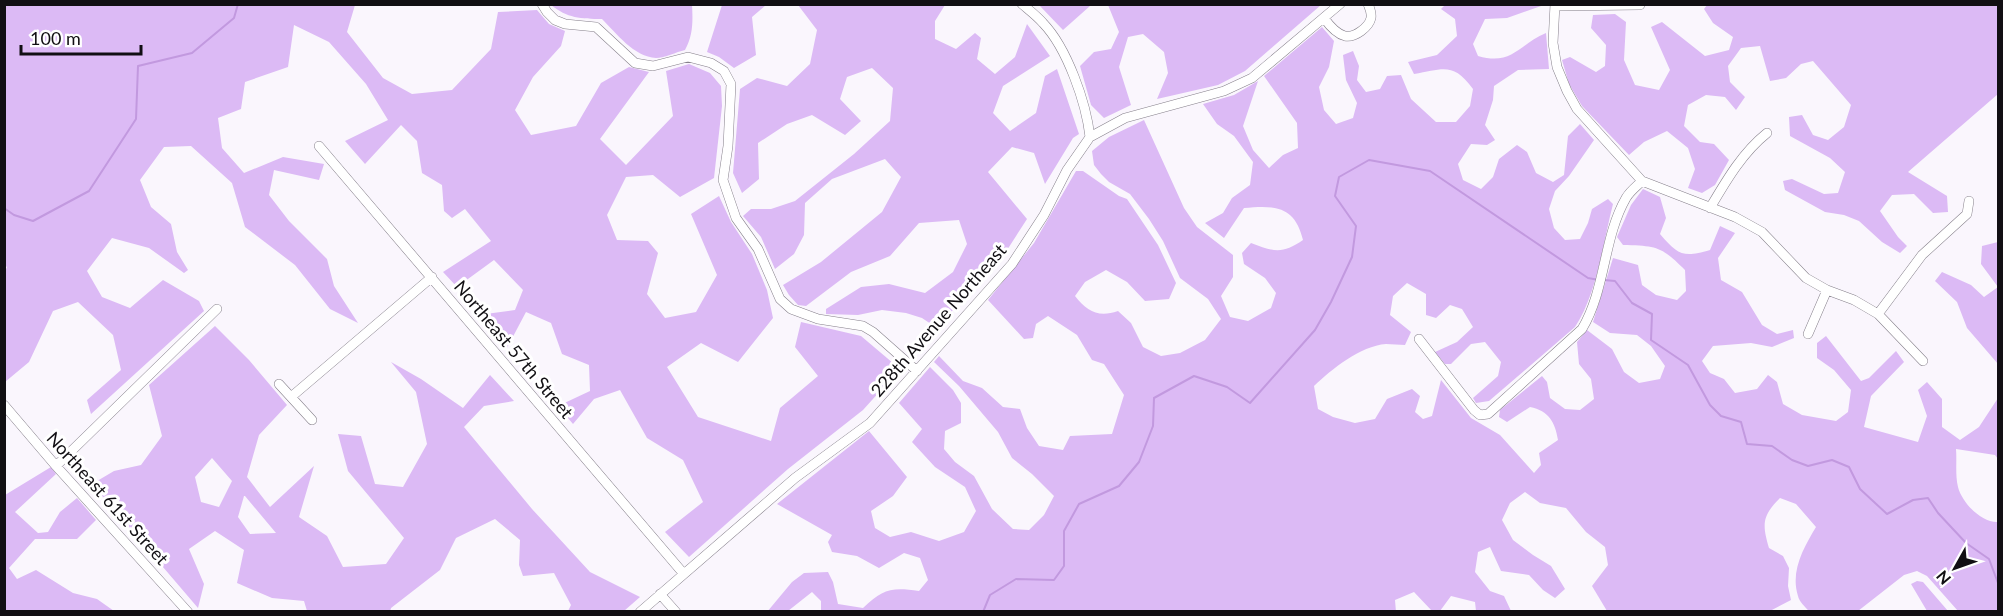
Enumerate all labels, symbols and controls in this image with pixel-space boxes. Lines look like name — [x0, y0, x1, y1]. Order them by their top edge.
scale bar — [21, 18, 141, 56]
text: 100 m — [30, 27, 81, 49]
street label: 228th Avenue Northeast — [866, 239, 1011, 401]
street label: Northeast 57th Street — [450, 276, 579, 423]
street label: Northeast 61st Street — [43, 427, 174, 569]
north arrow — [1925, 538, 1985, 598]
text: N — [1932, 567, 1954, 589]

